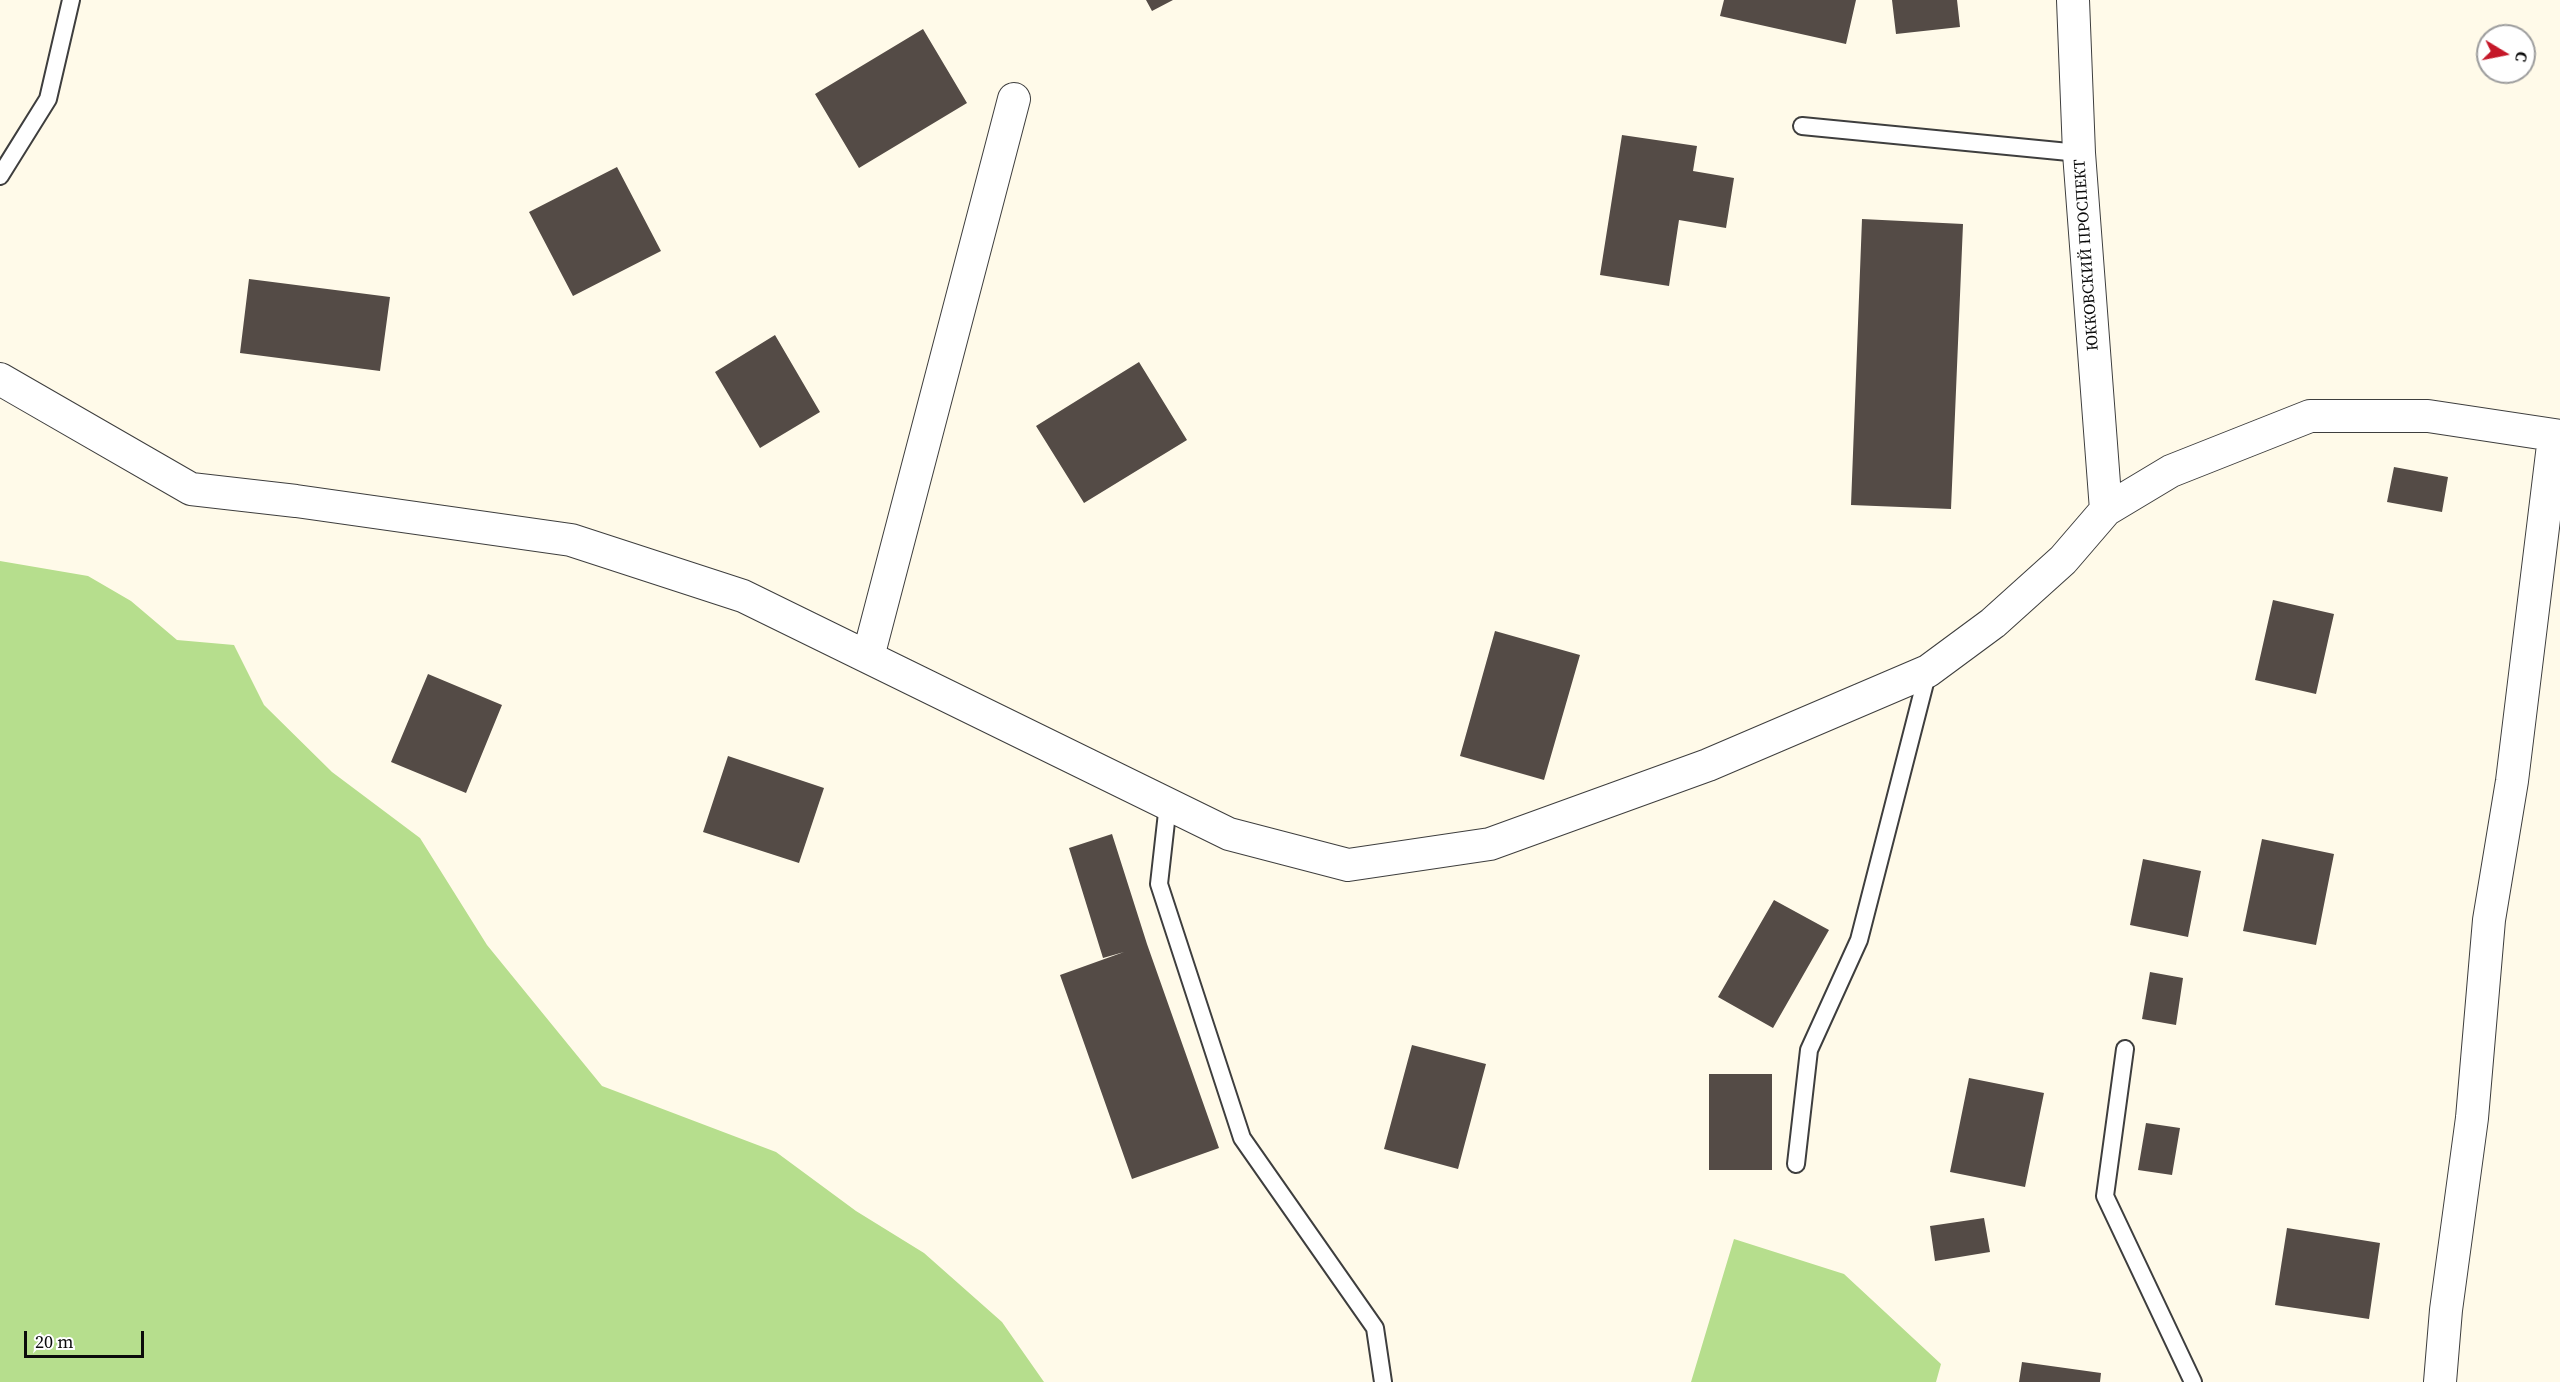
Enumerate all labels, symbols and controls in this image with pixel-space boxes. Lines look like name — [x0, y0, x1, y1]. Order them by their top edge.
north arrow — [2476, 24, 2536, 84]
text: С — [2510, 50, 2533, 64]
street label: ЮККОВСКИЙ ПРОСПЕКТ — [2071, 159, 2103, 351]
scale bar — [27, 1319, 147, 1357]
text: 20 m — [35, 1329, 73, 1354]

